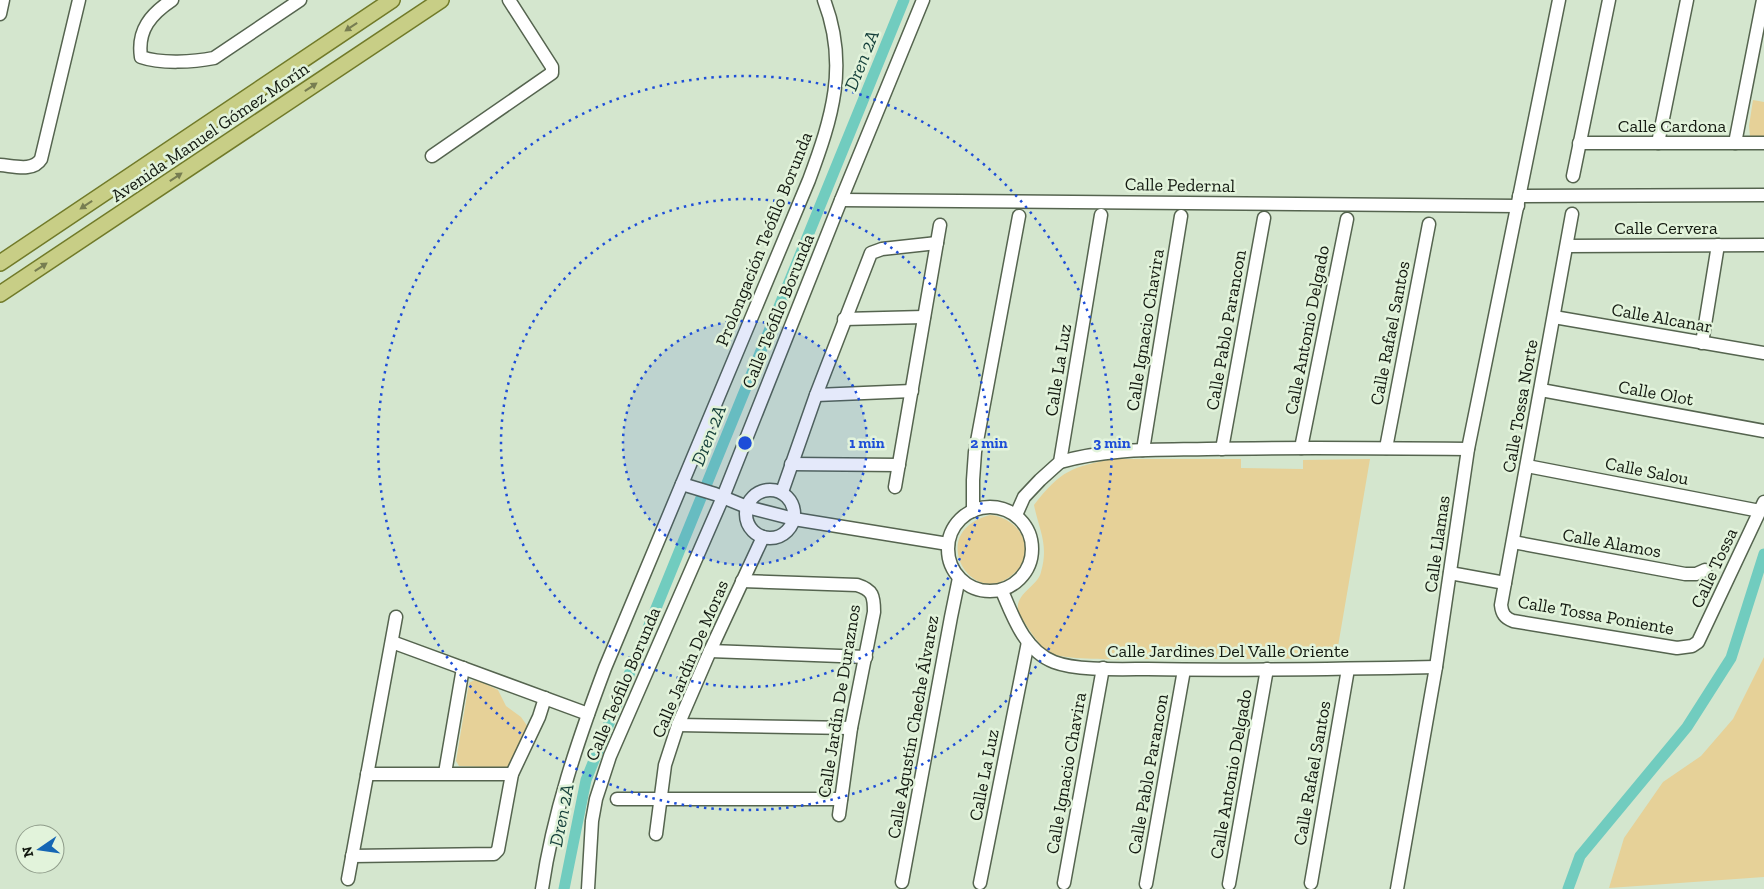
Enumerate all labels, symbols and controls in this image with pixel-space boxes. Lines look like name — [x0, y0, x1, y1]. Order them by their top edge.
one-way arrow — [345, 22, 358, 32]
water label: Dren 2A — [839, 27, 884, 94]
street label: Avenida Manuel Gómez Morín — [107, 57, 314, 207]
one-way arrow — [304, 82, 318, 92]
street label: Calle Cardona — [1618, 115, 1727, 137]
street label: Prolongación Teófilo Borunda — [711, 128, 817, 349]
one-way arrow — [169, 172, 183, 182]
street label: Calle Pedernal — [1125, 173, 1236, 197]
one-way arrow — [79, 200, 92, 210]
street label: Calle Cervera — [1614, 217, 1718, 239]
street label: Calle Teófilo Borunda — [737, 230, 819, 392]
street label: Calle Antonio Delgado — [1280, 243, 1334, 417]
street label: Calle Ignacio Chavira — [1121, 247, 1169, 413]
street label: Calle Pablo Parancon — [1201, 247, 1251, 412]
street label: Calle Rafael Santos — [1365, 259, 1415, 407]
one-way arrow — [34, 262, 47, 272]
street label: Calle Alcanar — [1610, 298, 1714, 338]
street label: Calle La Luz — [1040, 322, 1076, 418]
street label: Calle Tossa Norte — [1497, 338, 1543, 474]
street label: Calle Olot — [1617, 376, 1696, 410]
water label: Dren 2A — [686, 402, 731, 469]
centre of rings — [736, 434, 754, 452]
text: 1 min — [849, 434, 885, 452]
text: 2 min — [970, 434, 1008, 452]
text: 3 min — [1093, 434, 1131, 452]
street label: Calle Salou — [1603, 452, 1691, 490]
street label: Calle Llamas — [1419, 494, 1455, 594]
street label: Calle Alamos — [1561, 524, 1663, 563]
street label: Calle Tossa — [1686, 524, 1742, 612]
street label: Calle Jardín De Moras — [647, 577, 733, 741]
street label: Calle Tossa Poniente — [1516, 590, 1676, 640]
street label: Calle Jardín De Duraznos — [813, 603, 865, 799]
street label: Calle Teófilo Borunda — [581, 604, 665, 764]
street label: Calle Agustín Cheche Álvarez — [883, 614, 943, 840]
street label: Calle Jardines Del Valle Oriente — [1107, 640, 1349, 662]
street label: Calle Antonio Delgado — [1205, 687, 1257, 861]
street label: Calle Ignacio Chavira — [1041, 690, 1091, 856]
street label: Calle Pablo Parancon — [1123, 691, 1173, 856]
street label: Calle Rafael Santos — [1288, 699, 1336, 847]
street label: Calle La Luz — [964, 727, 1004, 823]
water label: Dren 2A — [544, 782, 579, 848]
north arrow — [15, 824, 65, 874]
text: N — [18, 844, 37, 859]

